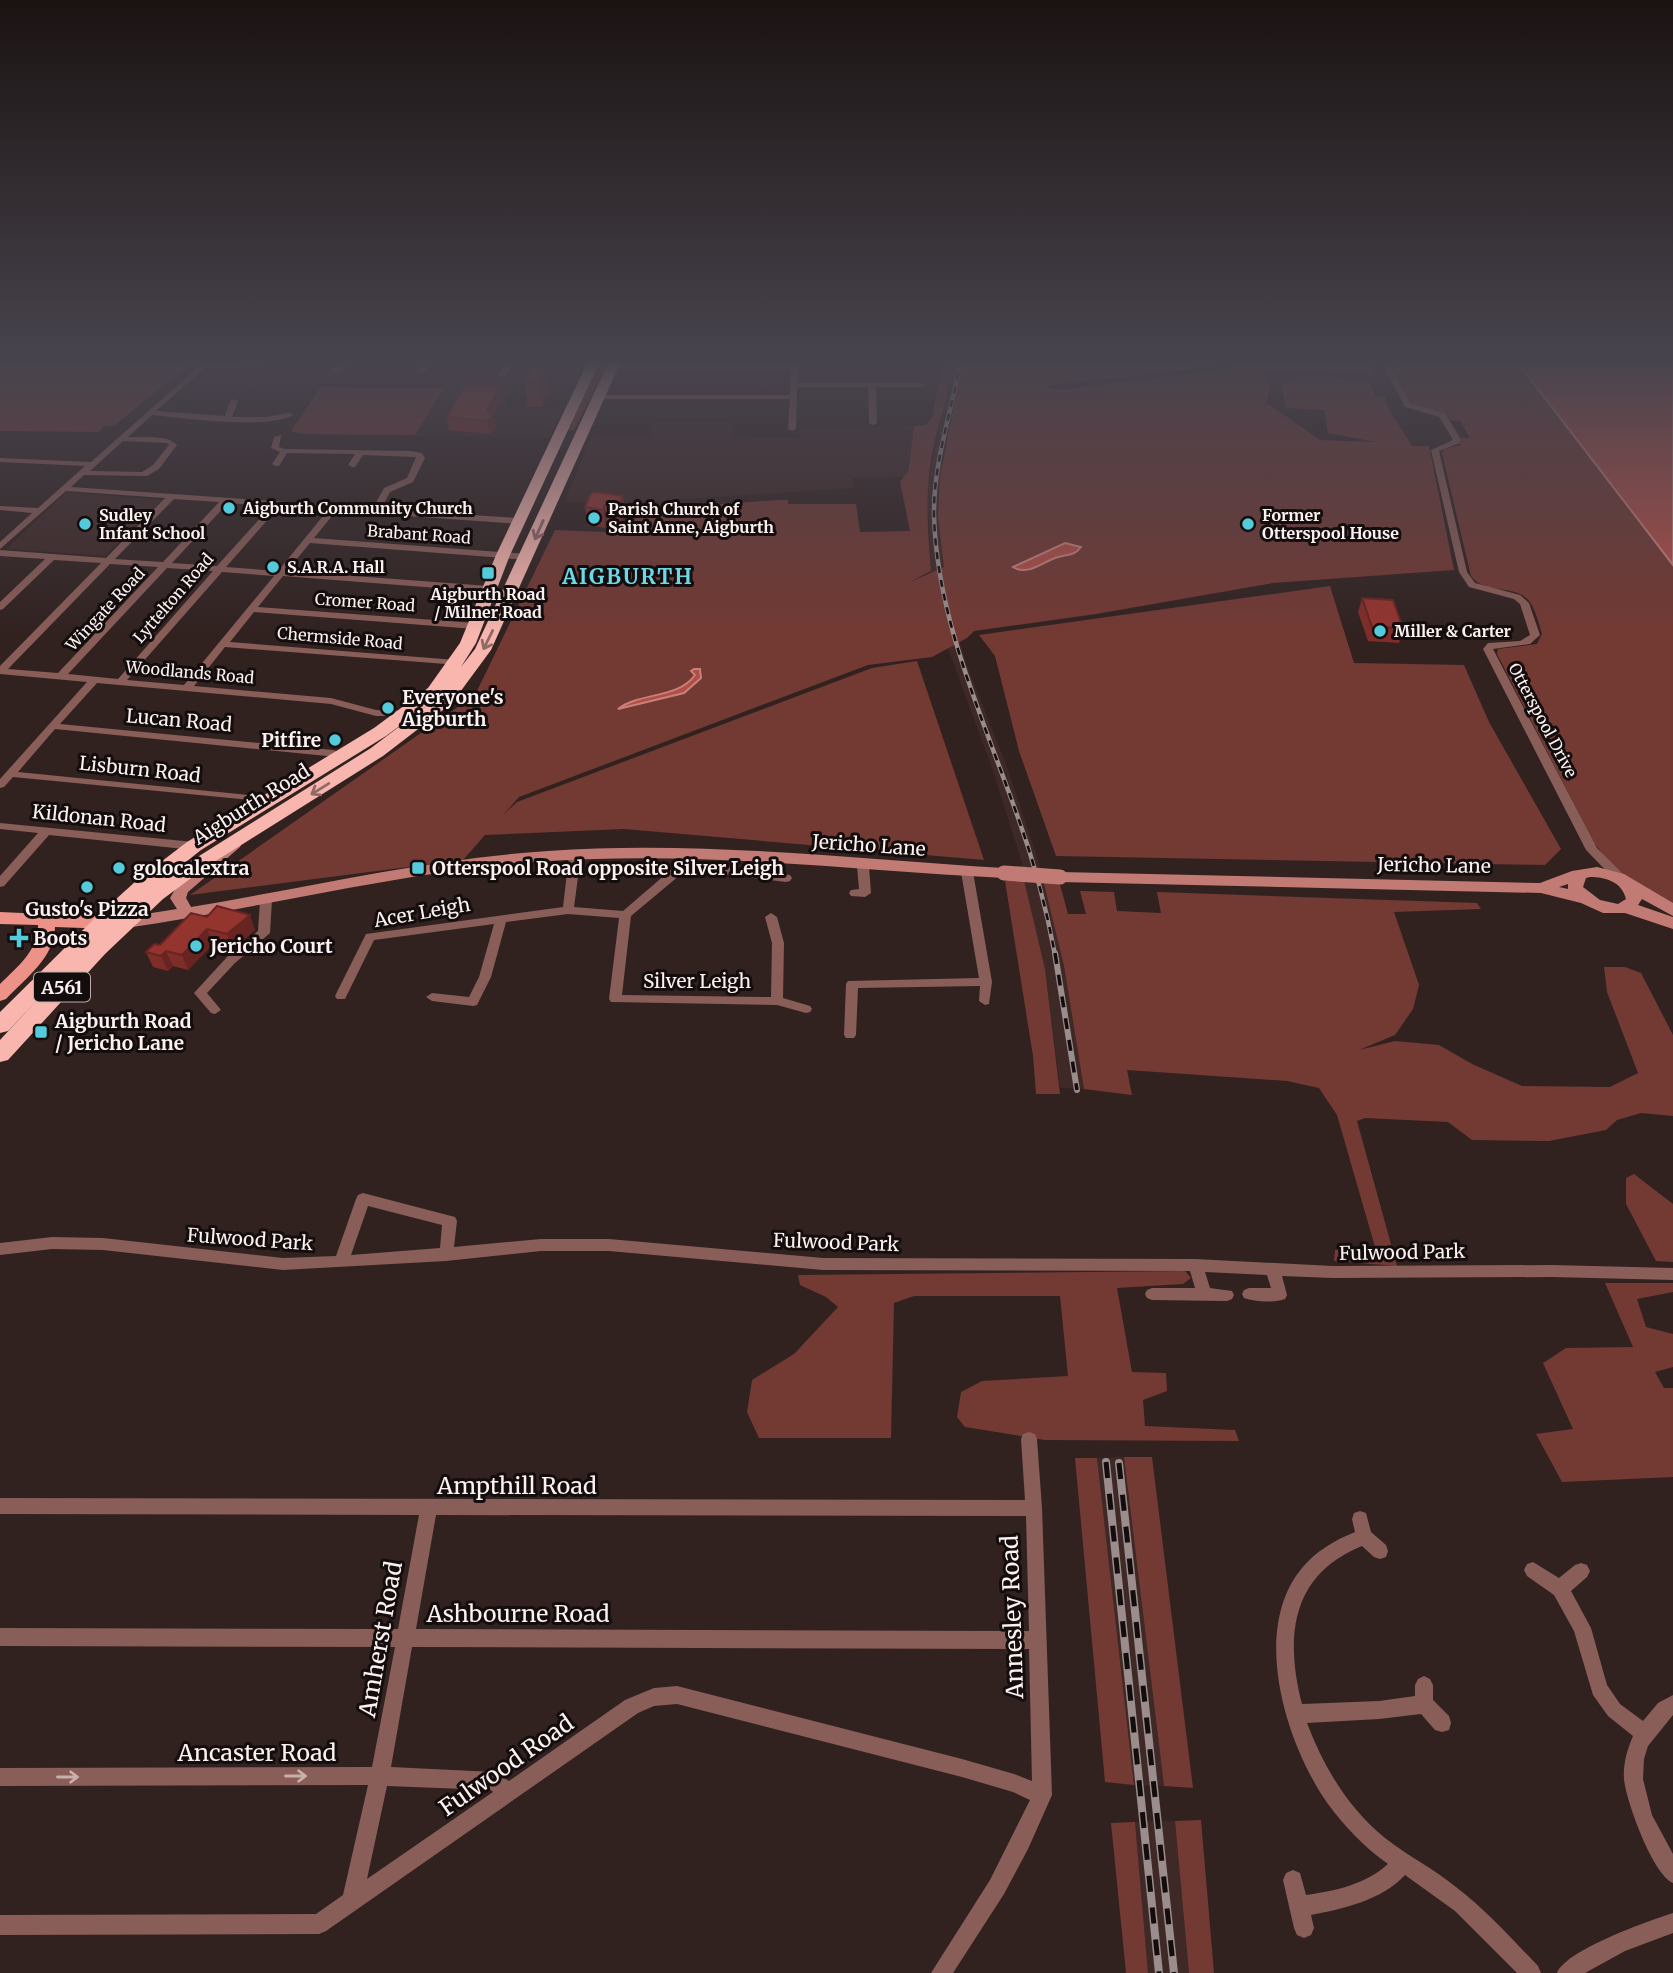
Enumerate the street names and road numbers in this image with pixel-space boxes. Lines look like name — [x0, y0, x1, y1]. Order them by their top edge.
street label: Brabant Road — [367, 520, 472, 548]
street label: Lyttelton Road — [129, 549, 218, 647]
street label: Wingate Road — [61, 563, 149, 656]
street label: Cromer Road — [314, 589, 416, 616]
street label: Chermside Road — [276, 623, 404, 653]
street label: Woodlands Road — [124, 656, 255, 688]
street label: Otterspool Drive — [1504, 659, 1582, 781]
street label: Lucan Road — [125, 703, 233, 737]
street label: Lisburn Road — [78, 751, 202, 787]
street label: Aigburth Road — [187, 759, 314, 850]
street label: Kildonan Road — [31, 799, 167, 837]
street label: Jericho Lane — [811, 829, 927, 861]
street label: Jericho Lane — [1376, 852, 1491, 878]
street label: Acer Leigh — [371, 892, 472, 932]
street label: Silver Leigh — [643, 969, 751, 993]
road number: A561 — [34, 972, 90, 1002]
street label: Fulwood Park — [186, 1223, 314, 1255]
street label: Fulwood Park — [773, 1228, 899, 1256]
street label: Fulwood Park — [1339, 1239, 1465, 1265]
street label: Ampthill Road — [436, 1471, 597, 1500]
street label: Annesley Road — [995, 1535, 1029, 1700]
street label: Amherst Road — [352, 1559, 408, 1720]
street label: Ashbourne Road — [425, 1599, 610, 1628]
street label: Fulwood Road — [433, 1708, 579, 1822]
street label: Ancaster Road — [177, 1738, 337, 1767]

